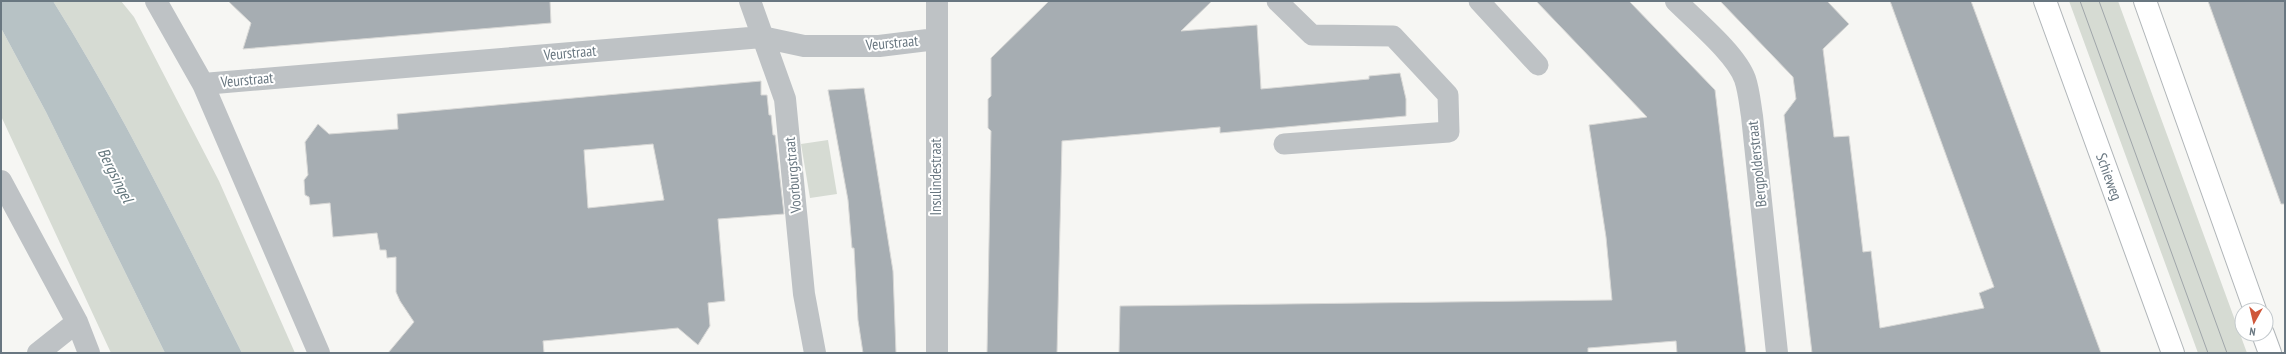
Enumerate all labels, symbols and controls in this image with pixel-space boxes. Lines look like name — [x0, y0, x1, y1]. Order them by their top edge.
street label: Veurstraat — [864, 31, 919, 54]
street label: Veurstraat — [542, 41, 597, 64]
street label: Veurstraat — [219, 68, 274, 91]
street label: Bergpolderstraat — [1743, 120, 1770, 208]
street label: Voorburgstraat — [780, 136, 805, 215]
street label: Insulindestraat — [926, 138, 945, 216]
water label: Bergsingel — [94, 144, 139, 207]
street label: Schieweg — [2092, 150, 2127, 203]
north arrow — [2234, 302, 2274, 342]
text: N — [2249, 325, 2257, 339]

